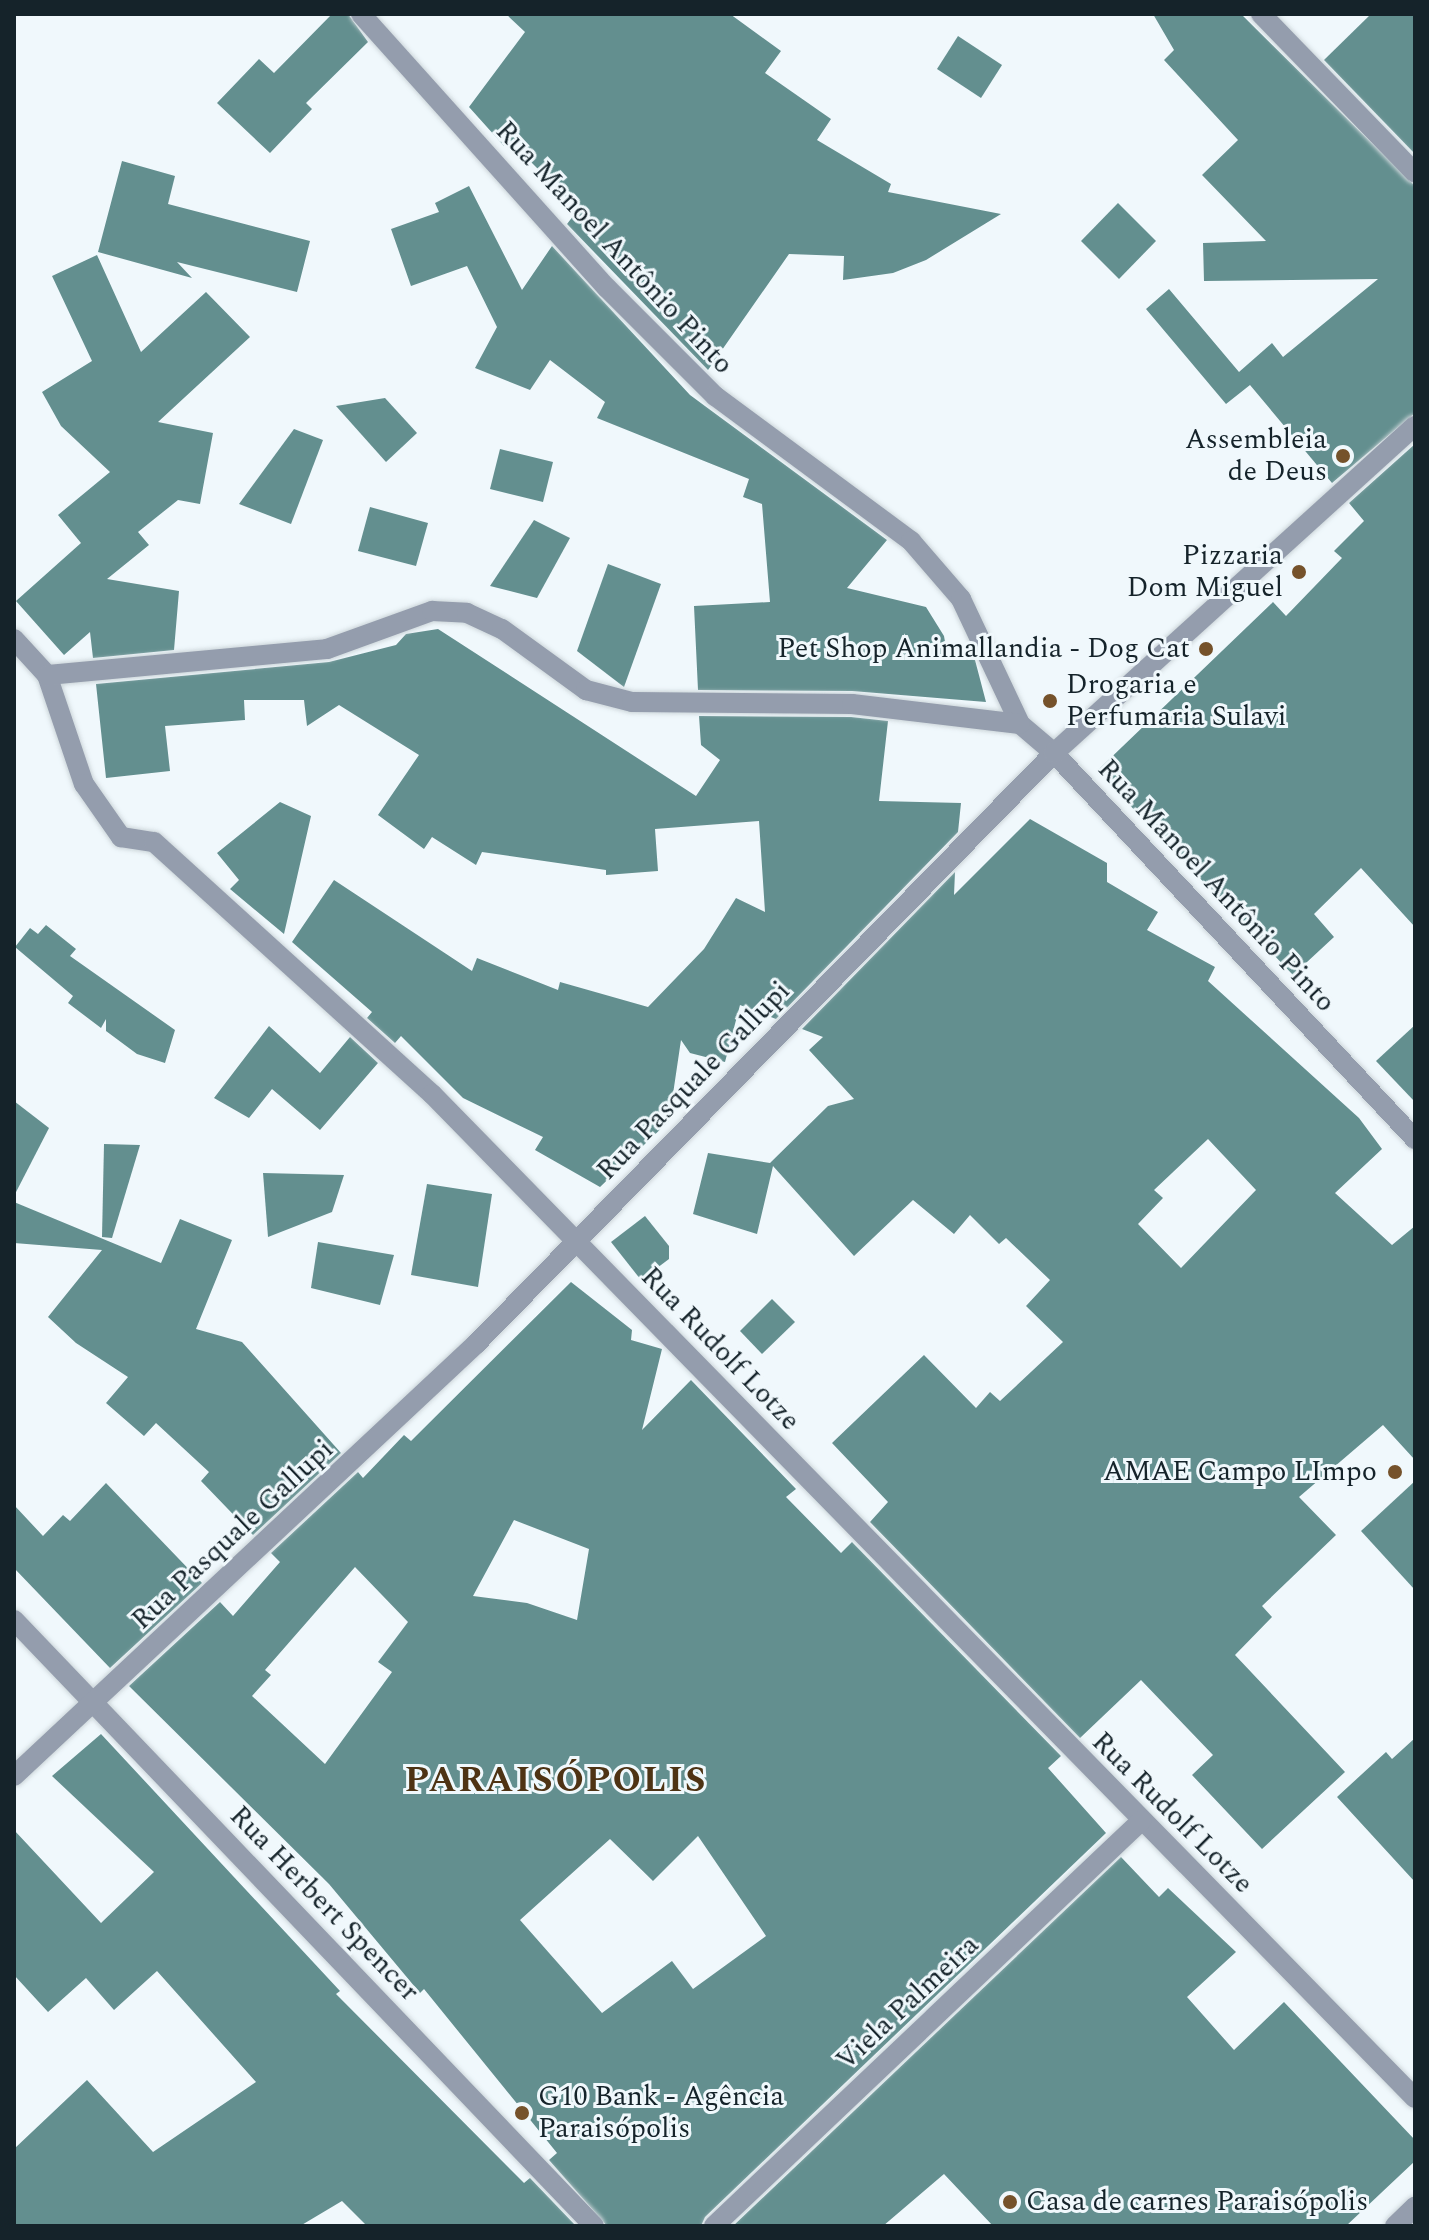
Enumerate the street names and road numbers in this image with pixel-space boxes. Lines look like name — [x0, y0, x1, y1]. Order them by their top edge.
street label: Rua Manoel Antônio Pinto — [488, 115, 740, 381]
street label: Rua Manoel Antônio Pinto — [1090, 753, 1342, 1019]
street label: Rua Pasquale Gallupi — [590, 975, 798, 1187]
street label: Rua Rudolf Lotze — [634, 1260, 806, 1438]
street label: Rua Pasquale Gallupi — [125, 1433, 341, 1637]
street label: Rua Rudolf Lotze — [1084, 1725, 1260, 1901]
street label: Rua Herbert Spencer — [222, 1799, 426, 2009]
street label: Viela Palmeira — [830, 1928, 986, 2078]

